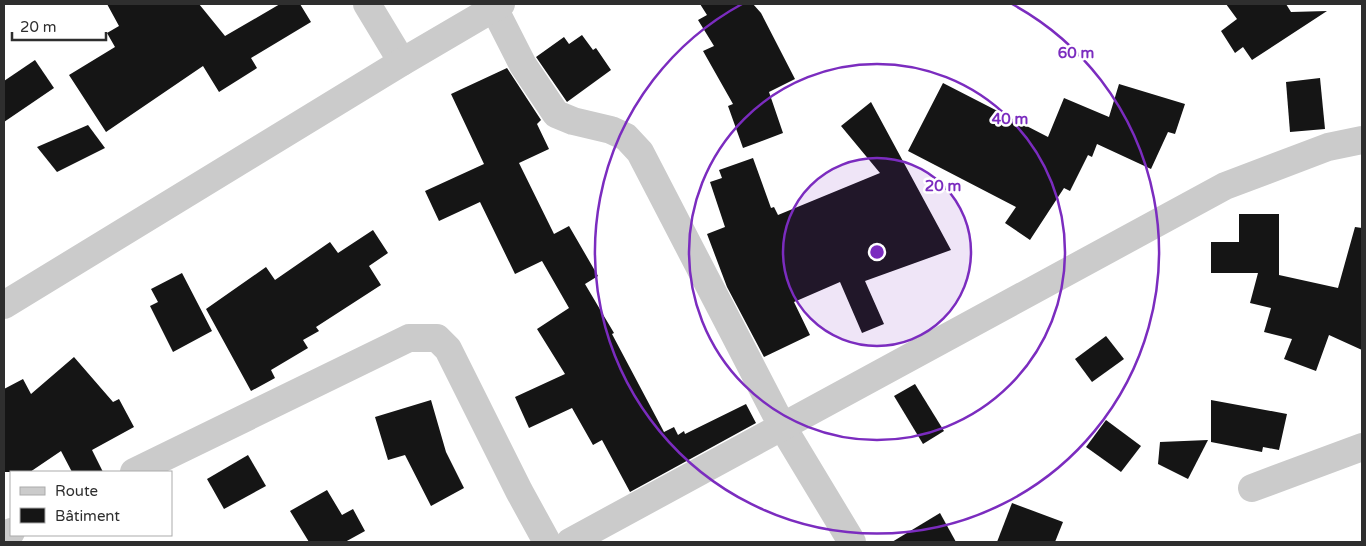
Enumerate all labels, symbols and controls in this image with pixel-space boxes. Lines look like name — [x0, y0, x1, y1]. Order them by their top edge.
scale bar — [12, 10, 106, 42]
text: 20 m — [20, 18, 57, 36]
text: 60 m — [1058, 44, 1094, 62]
text: 40 m — [992, 110, 1028, 128]
text: 20 m — [925, 177, 961, 195]
centre of rings — [868, 243, 886, 261]
legend — [10, 471, 172, 536]
text: Route — [55, 482, 98, 500]
text: Bâtiment — [55, 507, 120, 525]

